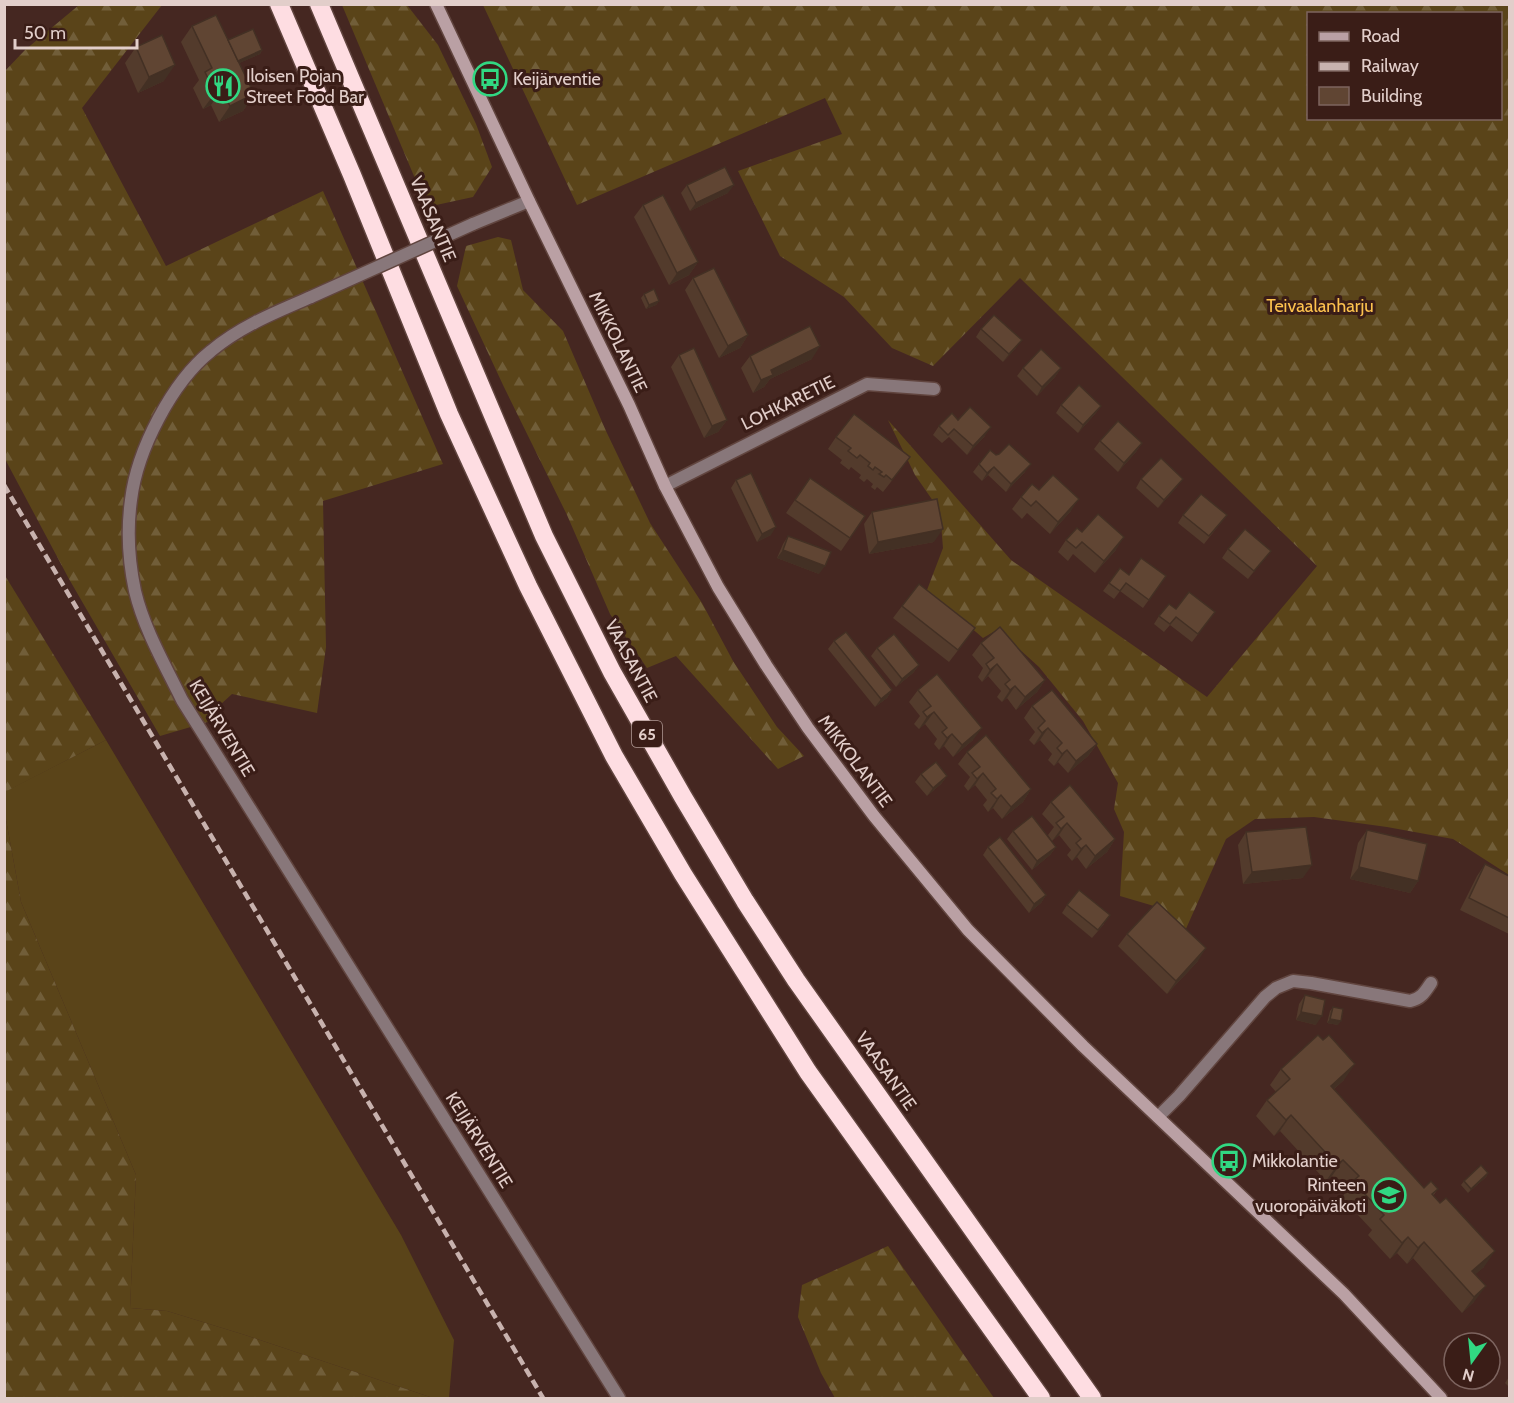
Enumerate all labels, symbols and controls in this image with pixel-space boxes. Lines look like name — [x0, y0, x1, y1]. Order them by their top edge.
scale bar — [15, 12, 136, 50]
legend — [1307, 12, 1502, 120]
text: 50 m — [24, 22, 66, 44]
text: Road — [1361, 25, 1400, 47]
text: Railway — [1361, 55, 1419, 77]
bus stop icon: Keijärventie — [472, 61, 508, 97]
place label: Iloisen Pojan Street Food Bar — [246, 65, 364, 108]
restaurant icon: Iloisen Pojan Street Food Bar — [205, 68, 241, 104]
place label: Keijärventie — [513, 68, 601, 90]
text: Building — [1361, 85, 1423, 107]
street label: VAASANTIE — [405, 173, 461, 265]
street label: MIKKOLANTIE — [584, 288, 652, 396]
park label: Teivaalanharju — [1266, 295, 1374, 317]
street label: LOHKARETIE — [738, 371, 838, 435]
street label: VAASANTIE — [600, 616, 662, 706]
street label: KEIJÄRVENTIE — [185, 676, 260, 780]
street label: MIKKOLANTIE — [813, 711, 897, 811]
road number: 65 — [632, 721, 662, 747]
street label: VAASANTIE — [851, 1028, 921, 1114]
street label: KEIJÄRVENTIE — [441, 1088, 517, 1192]
bus stop icon: Mikkolantie — [1211, 1143, 1247, 1179]
place label: Mikkolantie — [1252, 1150, 1338, 1172]
place label: Rinteen vuoropäiväkoti — [1255, 1174, 1366, 1217]
school or university icon: Rinteen vuoropäiväkoti — [1371, 1177, 1407, 1213]
north arrow — [1442, 1331, 1502, 1391]
text: N — [1460, 1364, 1476, 1386]

